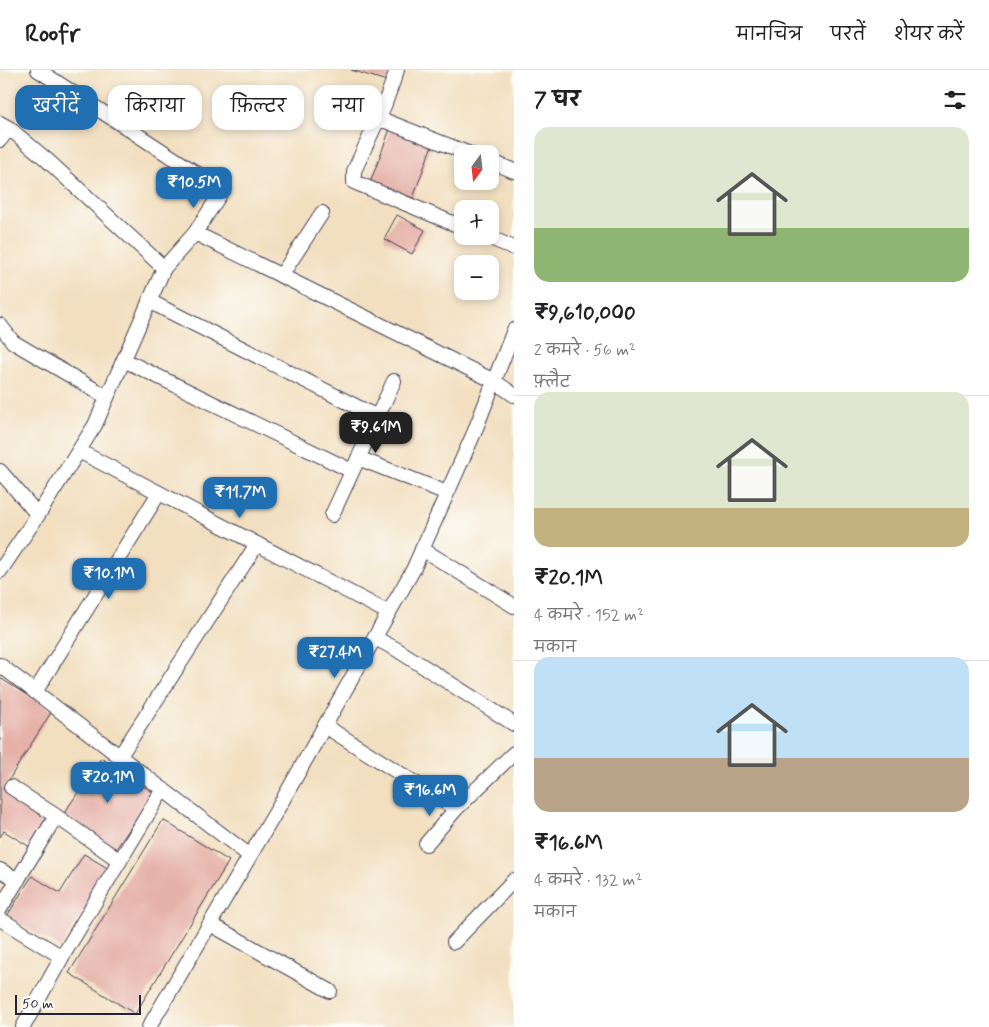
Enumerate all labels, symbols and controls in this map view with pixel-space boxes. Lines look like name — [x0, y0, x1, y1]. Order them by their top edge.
text: Roofr — [25, 19, 80, 50]
text: मानचित्र — [736, 23, 802, 47]
text: परतें — [830, 23, 866, 47]
text: शेयर करें — [894, 23, 964, 47]
chip: खरीदें — [15, 85, 98, 130]
chip: किराया — [108, 85, 202, 130]
chip: फ़िल्टर — [212, 85, 304, 130]
chip: नया — [314, 85, 382, 130]
text: 7 घर — [534, 86, 580, 114]
icon: filters — [941, 86, 969, 114]
north arrow — [454, 145, 499, 190]
map controls — [454, 145, 499, 300]
icon: home — [707, 159, 797, 249]
pin: ₹10.5M — [153, 166, 235, 209]
text: ₹10.5M — [167, 172, 221, 193]
button: + — [454, 200, 499, 245]
button: − — [454, 255, 499, 300]
text: ₹9,610,000 — [534, 299, 636, 327]
text: 2 कमरे · 56 m² — [534, 340, 636, 361]
text: फ़्लैट — [534, 372, 570, 393]
pin: ₹9.61M — [335, 412, 417, 454]
text: ₹9.61M — [350, 417, 402, 438]
icon: home — [707, 425, 797, 515]
pin: ₹11.7M — [199, 476, 281, 519]
text: ₹11.7M — [214, 482, 266, 503]
pin: ₹10.1M — [68, 558, 150, 600]
text: ₹10.1M — [83, 563, 135, 584]
text: ₹20.1M — [534, 564, 603, 592]
text: 4 कमरे · 152 m² — [534, 605, 644, 626]
pin: ₹27.4M — [294, 636, 376, 679]
text: मकान — [534, 637, 576, 658]
text: ₹27.4M — [308, 642, 362, 663]
icon: home — [707, 690, 797, 780]
pin: ₹20.1M — [67, 762, 149, 804]
text: ₹20.1M — [82, 767, 134, 788]
pin: ₹16.6M — [389, 774, 471, 817]
text: ₹16.6M — [404, 780, 456, 801]
text: ₹16.6M — [534, 829, 603, 857]
text: 4 कमरे · 132 m² — [534, 870, 642, 891]
text: मकान — [534, 902, 576, 923]
scale bar — [15, 992, 141, 1015]
text: 50 m — [22, 995, 53, 1013]

